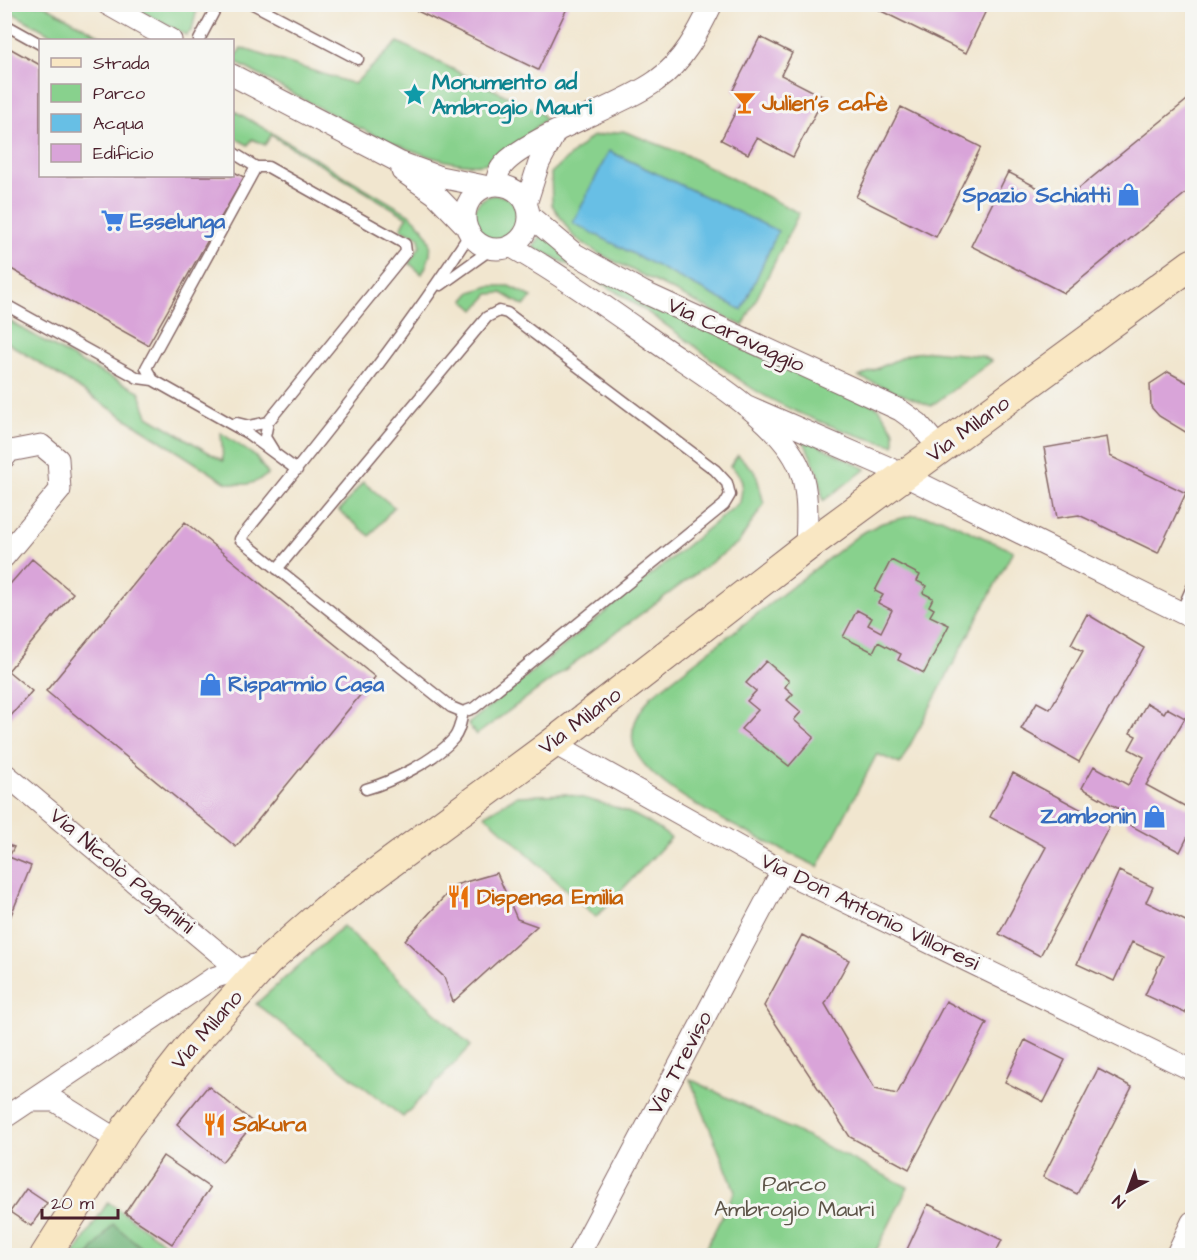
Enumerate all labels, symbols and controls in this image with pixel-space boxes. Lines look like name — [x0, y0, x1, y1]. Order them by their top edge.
legend — [39, 39, 234, 177]
text: Strada — [93, 51, 149, 76]
place label: Monumento ad Ambrogio Mauri — [432, 67, 593, 124]
text: Parco — [93, 81, 145, 106]
place icon: Monumento ad Ambrogio Mauri — [401, 82, 427, 108]
place label: Julien's cafè — [761, 88, 888, 119]
bar icon: Julien's cafè — [731, 90, 757, 116]
text: Acqua — [93, 111, 143, 136]
text: Edificio — [93, 141, 153, 166]
place label: Spazio Schiatti — [961, 180, 1111, 211]
shop icon: Spazio Schiatti — [1115, 182, 1141, 208]
place label: Esselunga — [130, 206, 226, 238]
supermarket icon: Esselunga — [99, 208, 125, 234]
street label: Via Caravaggio — [662, 290, 810, 382]
street label: Via Milano — [920, 388, 1017, 470]
place label: Risparmio Casa — [228, 669, 385, 700]
shop icon: Risparmio Casa — [197, 671, 223, 697]
street label: Via Milano — [532, 679, 628, 762]
street label: Via Nicolò Paganini — [42, 801, 202, 942]
place label: Zambonin — [1040, 801, 1136, 832]
shop icon: Zambonin — [1141, 803, 1167, 829]
street label: Via Don Antonio Villoresi — [755, 845, 985, 979]
place label: Dispensa Emilia — [477, 882, 624, 913]
restaurant icon: Dispensa Emilia — [446, 884, 472, 910]
street label: Via Milano — [164, 983, 251, 1077]
street label: Via Treviso — [640, 1005, 721, 1120]
place label: Sakura — [232, 1109, 307, 1140]
restaurant icon: Sakura — [202, 1111, 228, 1137]
north arrow — [1098, 1161, 1158, 1221]
park label: Parco Ambrogio Mauri — [714, 1169, 874, 1226]
scale bar — [42, 1182, 118, 1220]
text: N — [1108, 1190, 1130, 1213]
text: 20 m — [51, 1191, 94, 1216]

